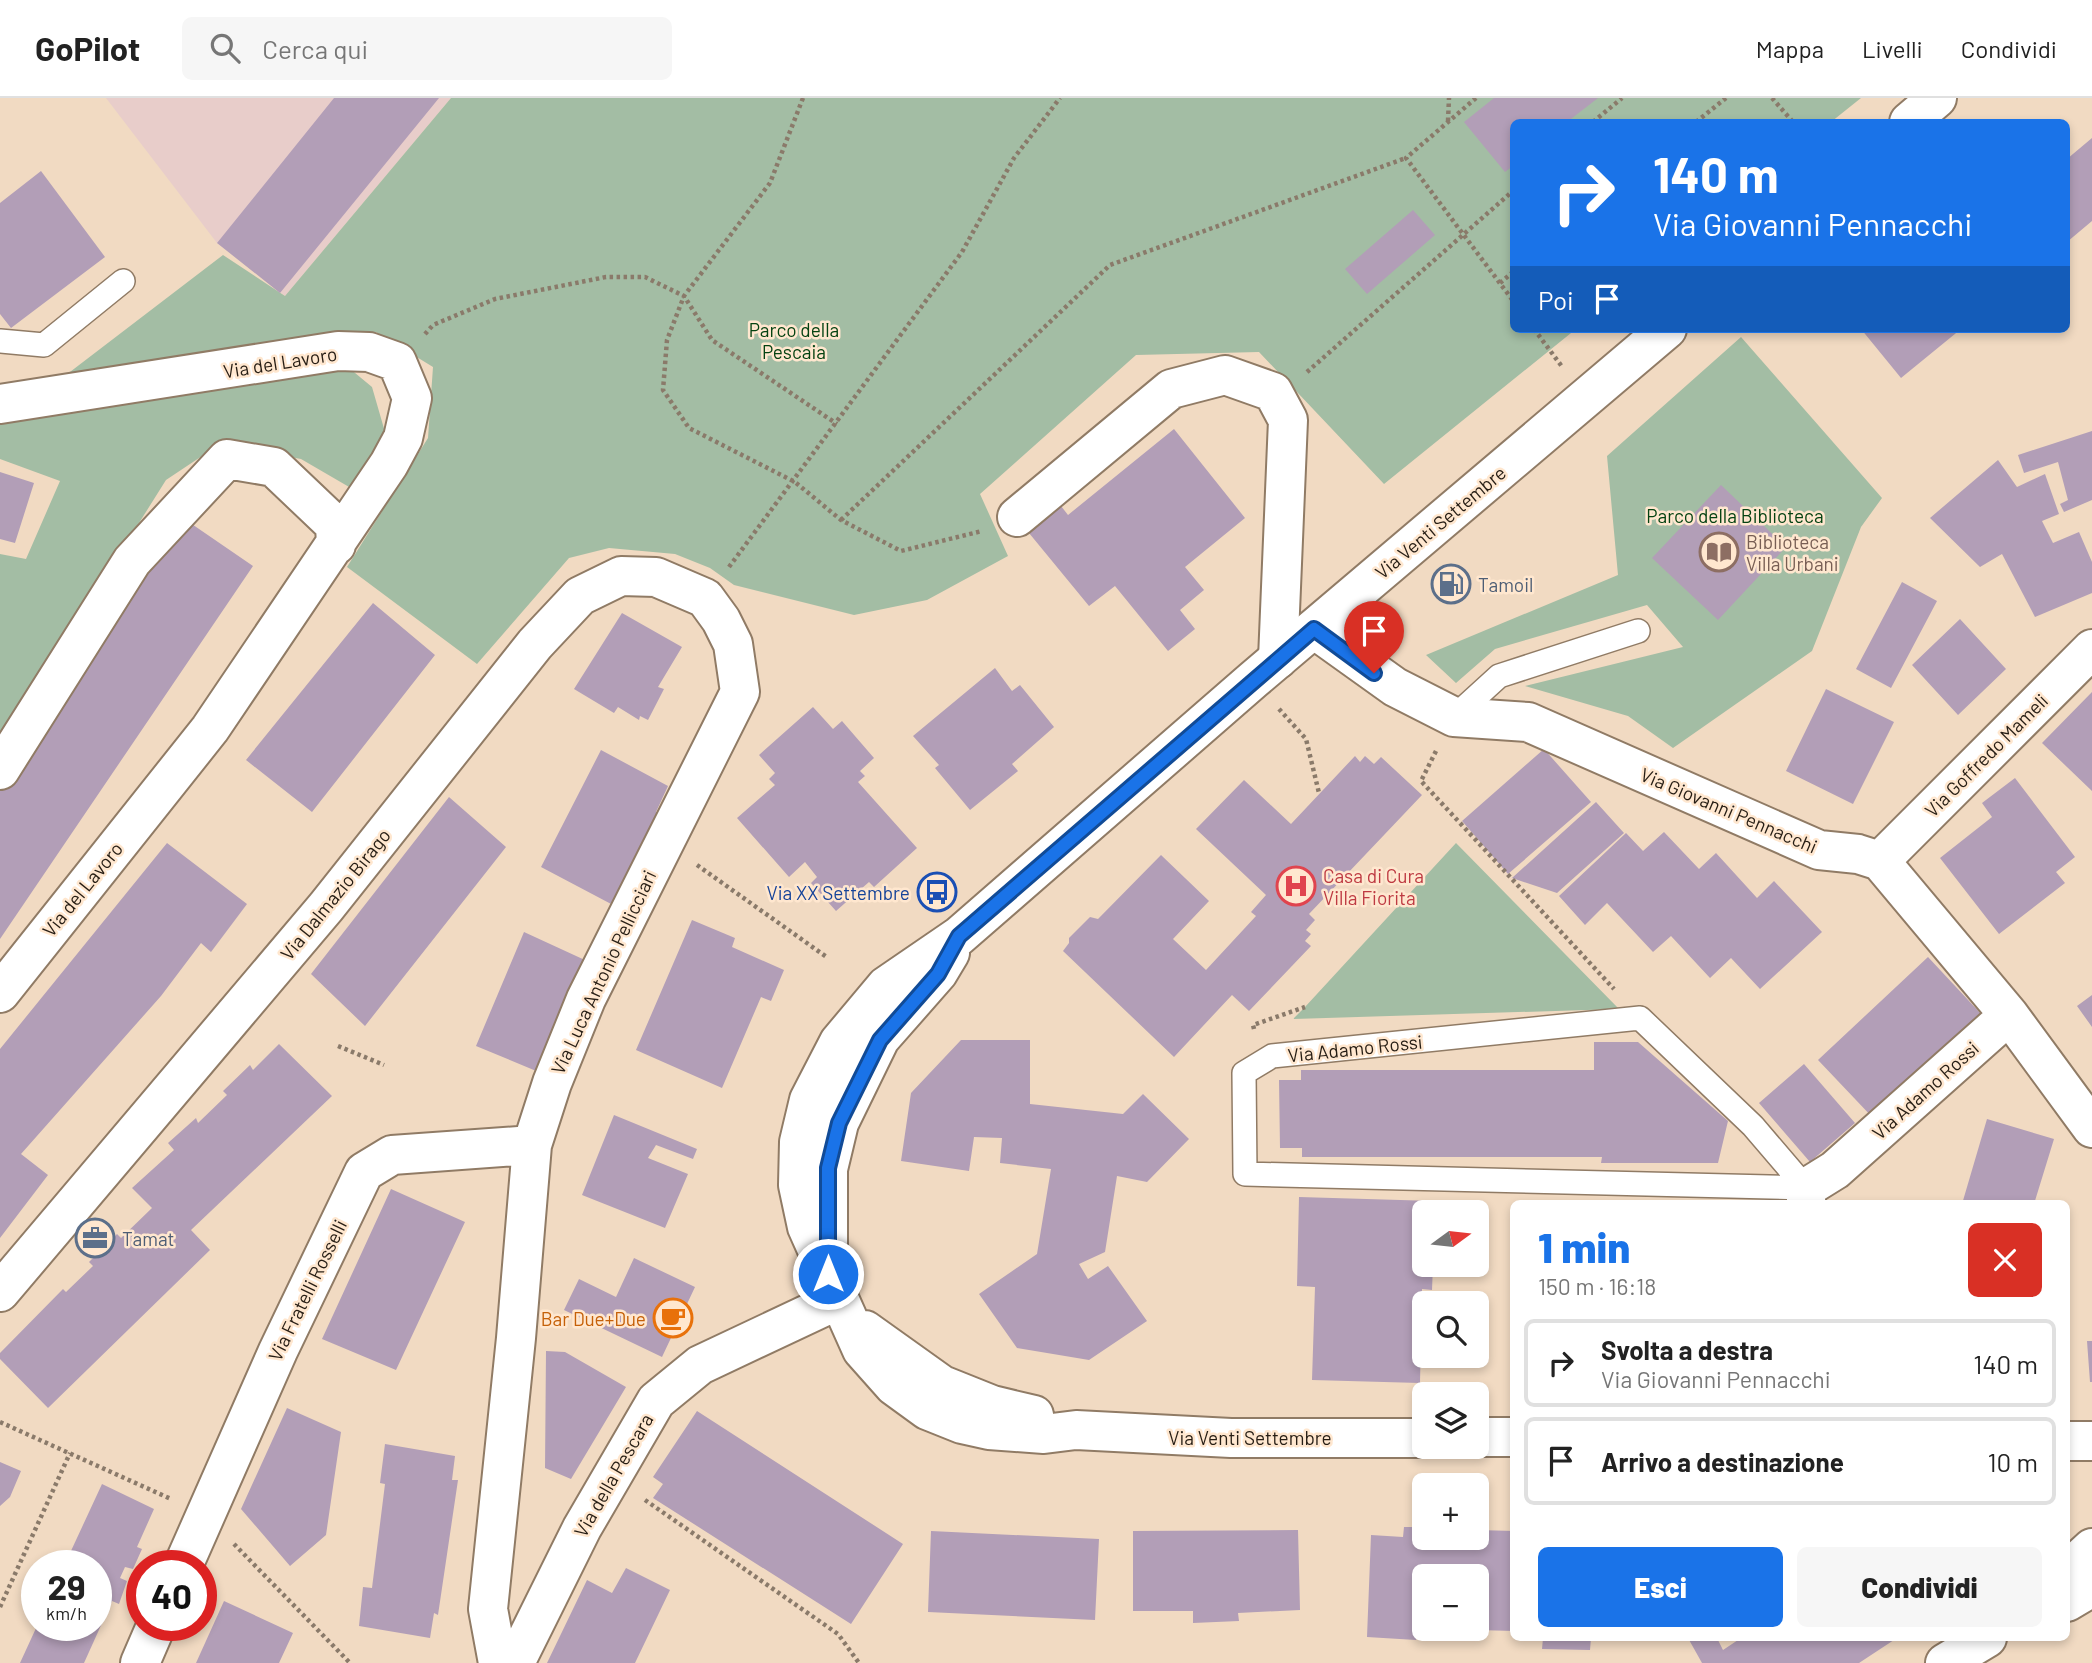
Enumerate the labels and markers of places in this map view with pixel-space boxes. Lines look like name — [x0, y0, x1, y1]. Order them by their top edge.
place label: Biblioteca Villa Urbani — [1746, 530, 1839, 575]
library icon: Biblioteca Villa Urbani — [1698, 531, 1740, 573]
fuel station icon: Tamoil — [1430, 563, 1472, 605]
place label: Tamoil — [1478, 573, 1533, 596]
pin — [1344, 601, 1404, 673]
place label: Casa di Cura Villa Fiorita — [1323, 864, 1424, 909]
hospital icon: Casa di Cura Villa Fiorita — [1275, 865, 1317, 907]
bus stop icon: Via XX Settembre — [916, 871, 958, 913]
place label: Via XX Settembre — [766, 881, 910, 904]
office icon: Tamat — [74, 1217, 116, 1259]
place label: Tamat — [122, 1227, 175, 1250]
cafe icon: Bar Due+Due — [652, 1297, 694, 1339]
place label: Bar Due+Due — [541, 1307, 646, 1330]

